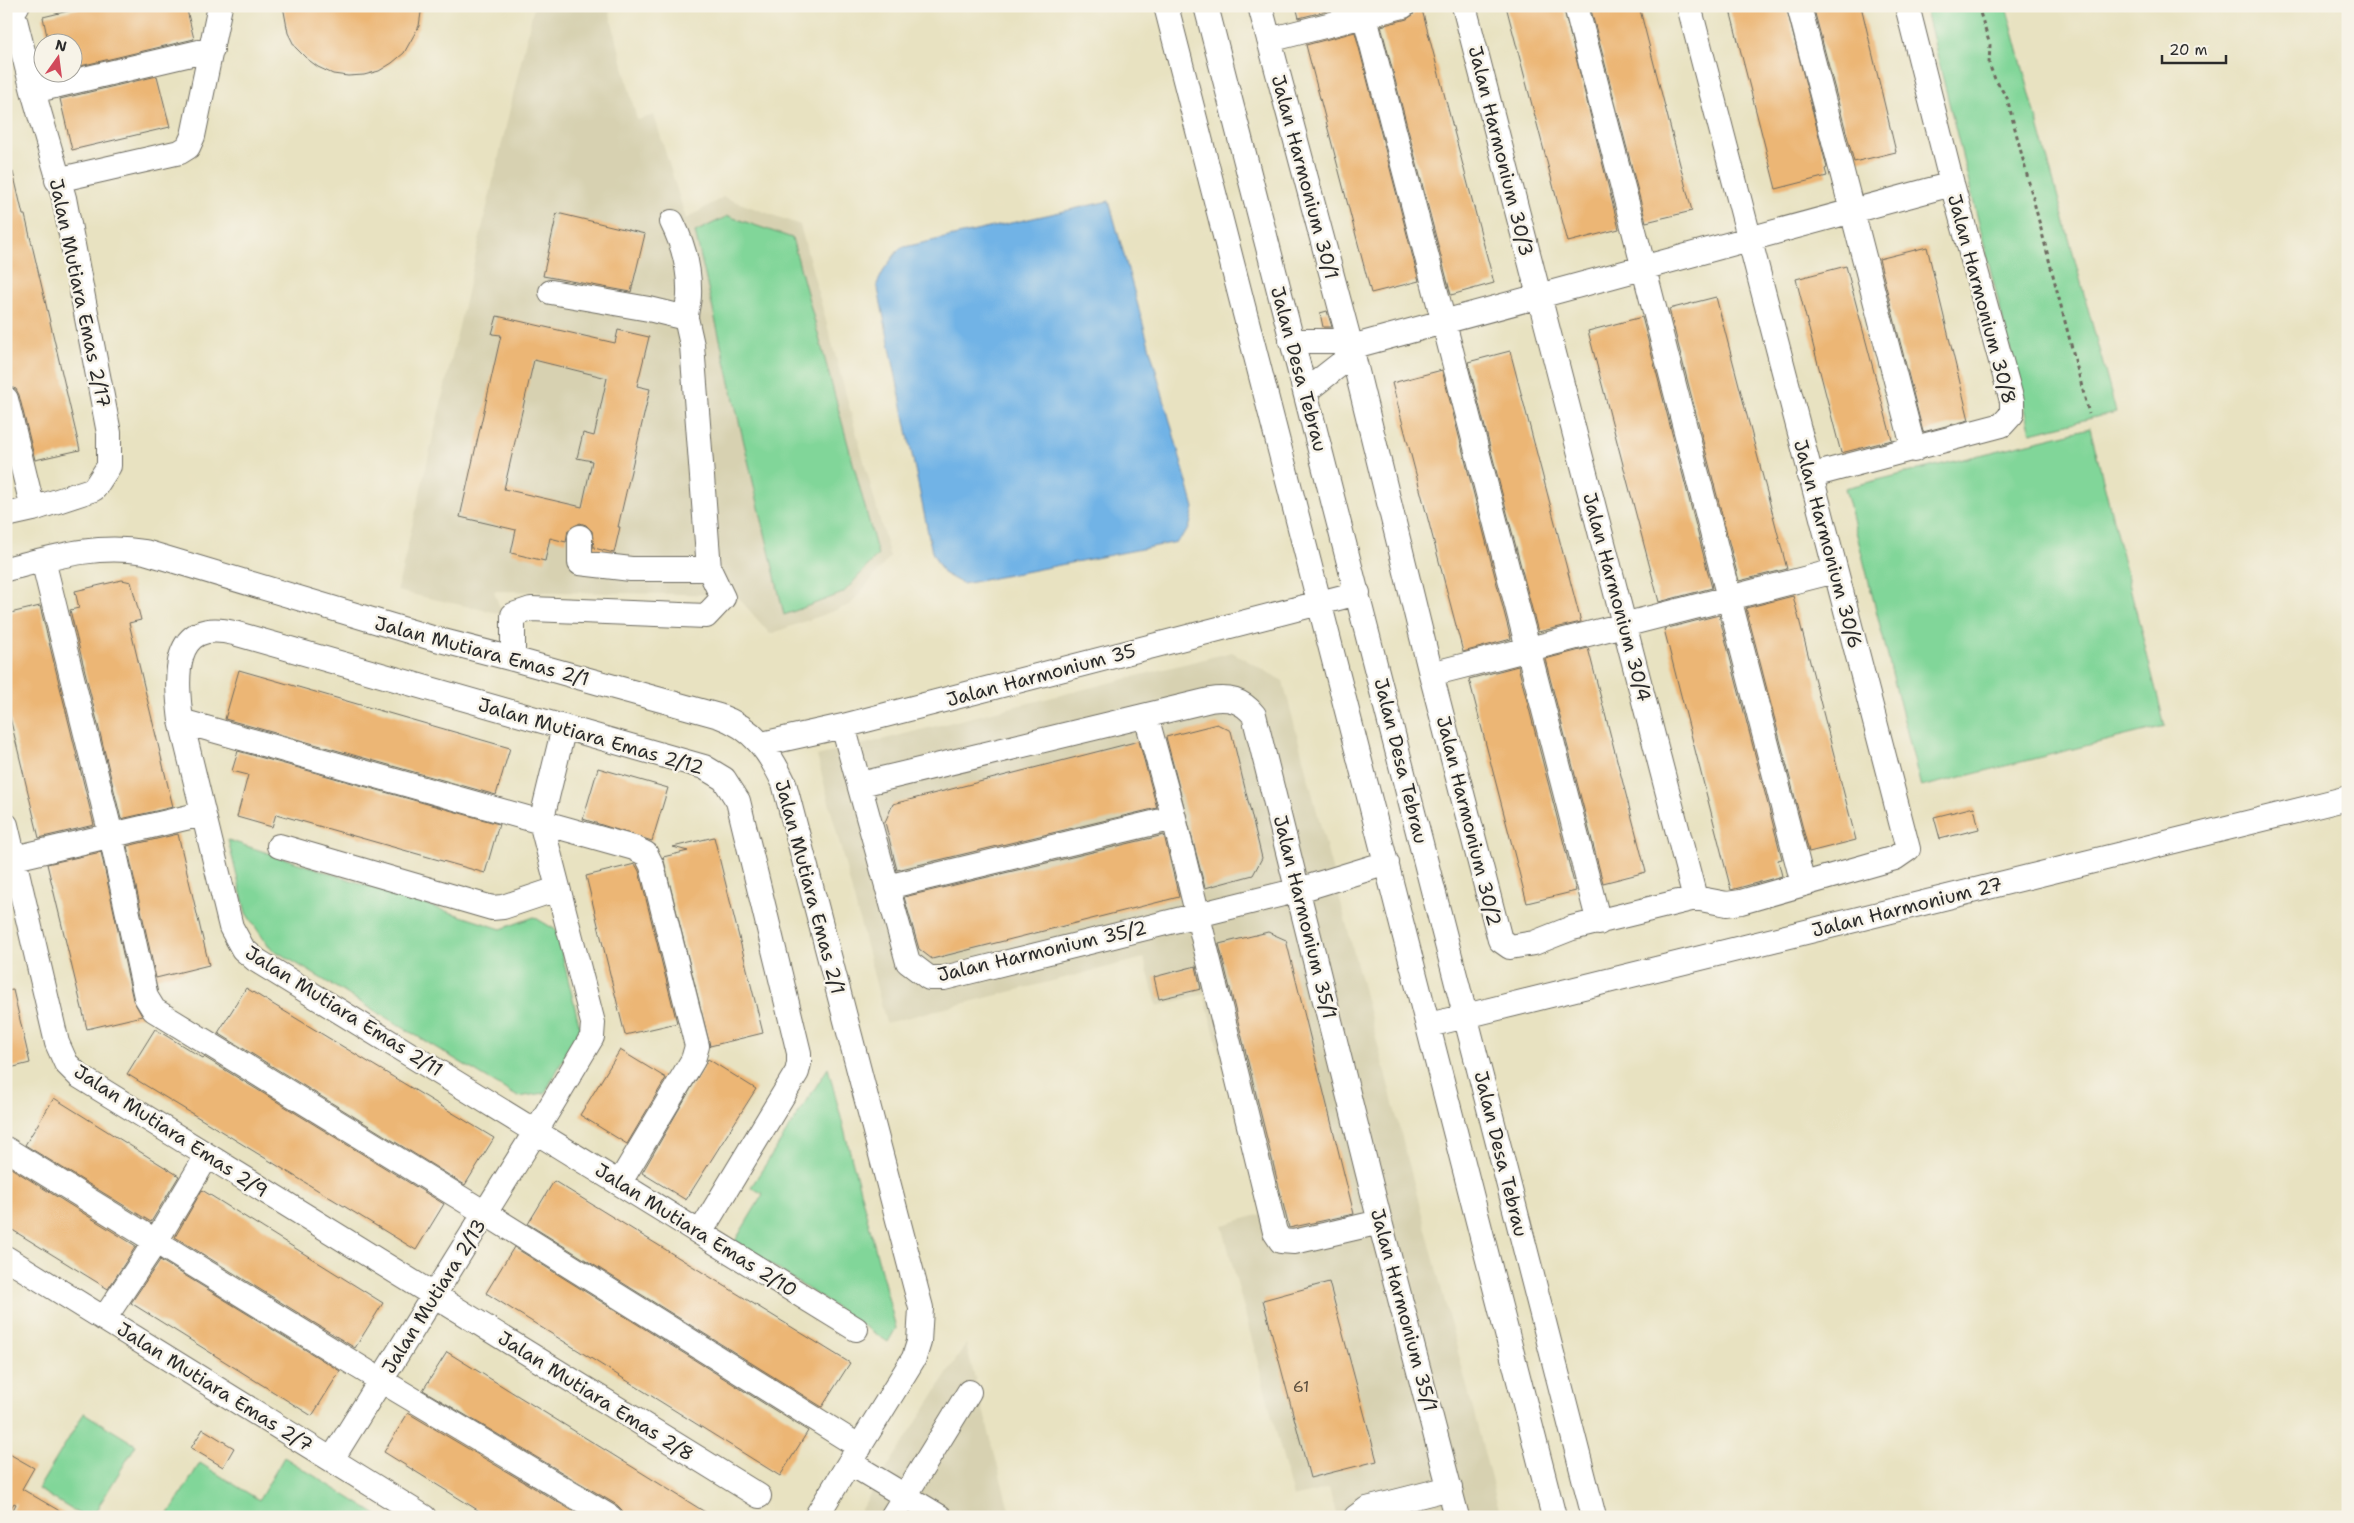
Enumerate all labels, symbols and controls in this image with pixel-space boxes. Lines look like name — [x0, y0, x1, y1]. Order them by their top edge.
north arrow — [32, 32, 82, 82]
scale bar — [2162, 32, 2225, 64]
text: N — [54, 35, 69, 55]
text: 20 m — [2169, 40, 2208, 60]
street label: Jalan Harmonium 30/3 — [1463, 43, 1539, 259]
street label: Jalan Harmonium 30/1 — [1266, 72, 1344, 282]
street label: Jalan Mutiara Emas 2/17 — [44, 176, 116, 410]
street label: Jalan Harmonium 30/8 — [1942, 191, 2022, 407]
street label: Jalan Desa Tebrau — [1265, 284, 1333, 454]
street label: Jalan Harmonium 30/6 — [1788, 437, 1868, 651]
street label: Jalan Harmonium 30/4 — [1577, 490, 1657, 704]
street label: Jalan Mutiara Emas 2/1 — [372, 610, 592, 692]
street label: Jalan Harmonium 35 — [944, 638, 1138, 712]
street label: Jalan Desa Tebrau — [1368, 676, 1434, 846]
street label: Jalan Mutiara Emas 2/12 — [475, 692, 707, 780]
street label: Jalan Harmonium 30/2 — [1431, 713, 1507, 929]
street label: Jalan Mutiara Emas 2/1 — [769, 777, 851, 997]
street label: Jalan Harmonium 35/1 — [1268, 813, 1342, 1021]
street label: Jalan Harmonium 27 — [1809, 871, 2005, 943]
street label: Jalan Harmonium 35/2 — [935, 915, 1149, 987]
street label: Jalan Mutiara Emas 2/11 — [241, 940, 447, 1082]
street label: Jalan Mutiara Emas 2/9 — [69, 1059, 273, 1203]
street label: Jalan Desa Tebrau — [1468, 1069, 1534, 1239]
street label: Jalan Mutiara Emas 2/10 — [590, 1157, 802, 1303]
street label: Jalan Harmonium 35/1 — [1365, 1206, 1443, 1414]
street label: Jalan Mutiara 2/13 — [376, 1214, 492, 1378]
street label: Jalan Mutiara Emas 2/7 — [112, 1316, 318, 1458]
street label: Jalan Mutiara Emas 2/8 — [493, 1325, 699, 1467]
house number: 61 — [1293, 1376, 1309, 1397]

